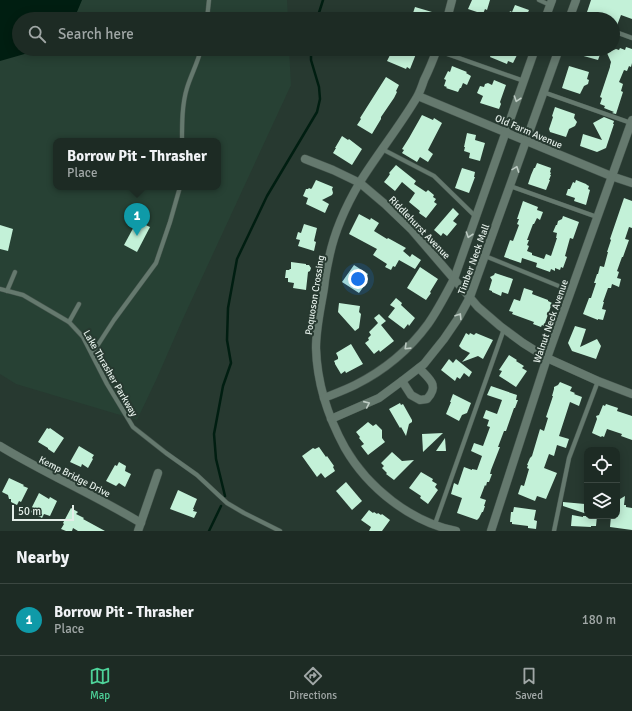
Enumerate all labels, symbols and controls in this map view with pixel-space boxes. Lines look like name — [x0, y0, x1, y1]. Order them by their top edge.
search box — [12, 12, 620, 56]
icon: search — [26, 23, 48, 45]
text: Search here — [58, 25, 134, 43]
one-way arrow — [514, 95, 522, 102]
street label: Old Farm Avenue — [493, 112, 564, 152]
popup — [53, 138, 221, 190]
text: Borrow Pit - Thrasher — [67, 147, 207, 165]
text: Place — [67, 165, 97, 181]
one-way arrow — [511, 165, 520, 172]
street label: Riddlehurst Avenue — [386, 194, 452, 262]
pin: 1 — [124, 203, 150, 236]
street label: Timber Neck Mall — [456, 222, 492, 296]
one-way arrow — [466, 231, 474, 238]
street label: Poquoson Crossing — [303, 254, 327, 336]
your location — [348, 269, 368, 289]
street label: Walnut Neck Avenue — [531, 278, 571, 365]
one-way arrow — [455, 313, 462, 320]
street label: Lake Thrasher Parkway — [80, 328, 140, 419]
one-way arrow — [404, 342, 412, 350]
one-way arrow — [362, 401, 370, 409]
map controls — [584, 447, 620, 519]
button: locate — [584, 447, 620, 483]
street label: Kemp Bridge Drive — [37, 454, 112, 500]
button: layers — [584, 483, 620, 519]
scale bar — [12, 503, 74, 522]
text: 50 m — [18, 505, 41, 518]
text: Nearby — [16, 547, 69, 568]
text: Borrow Pit - Thrasher — [54, 603, 194, 621]
text: 1 — [25, 612, 33, 628]
text: 180 m — [582, 612, 616, 628]
text: Place — [54, 621, 84, 637]
tab: Map — [89, 665, 111, 702]
tab: Directions — [289, 665, 337, 702]
tab: Saved — [515, 665, 543, 702]

